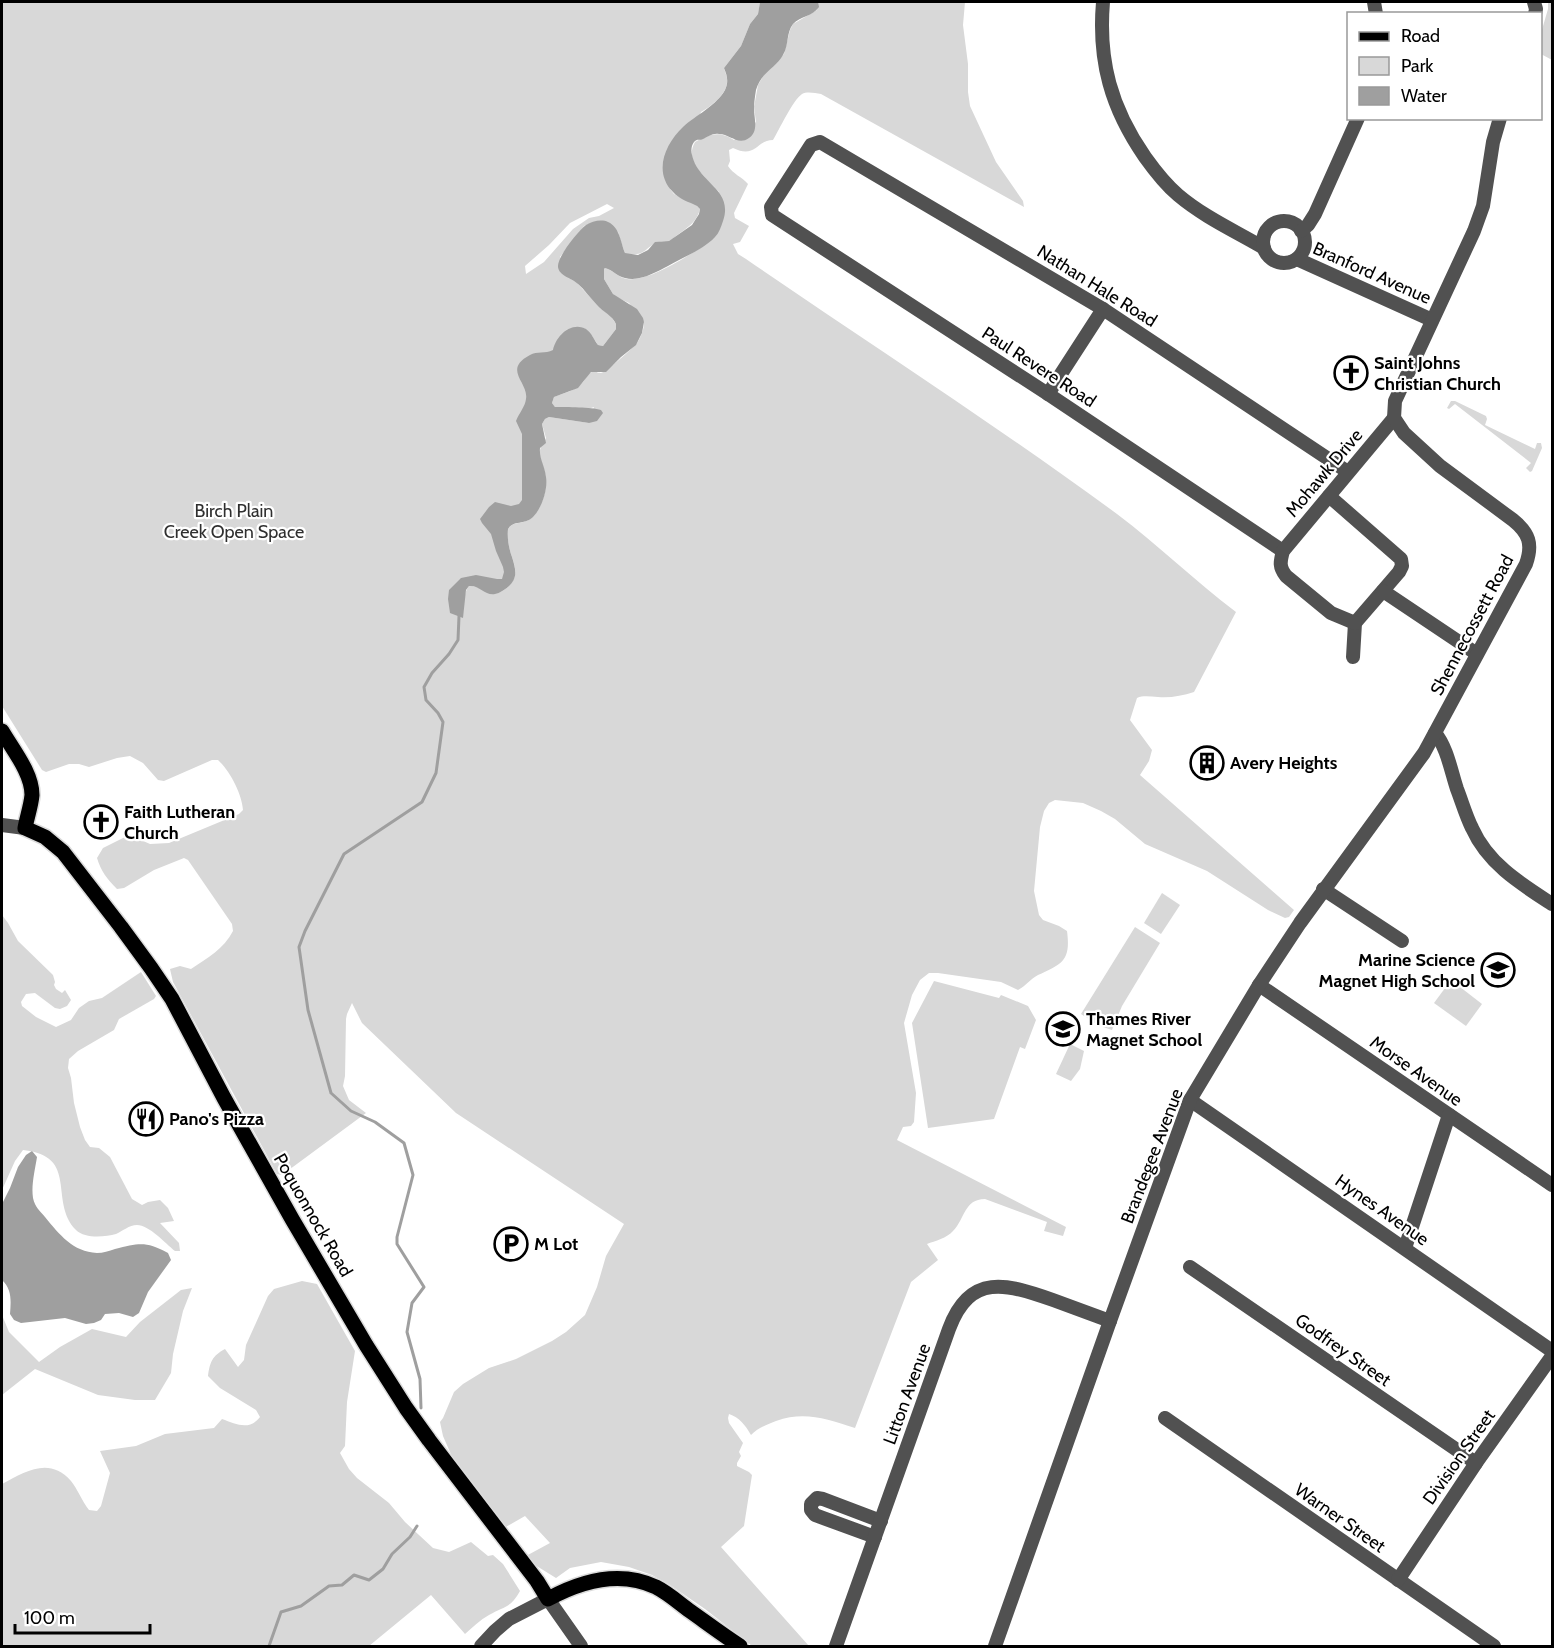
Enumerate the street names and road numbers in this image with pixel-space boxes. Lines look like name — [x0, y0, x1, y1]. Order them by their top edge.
street label: Branford Avenue — [1309, 237, 1435, 309]
street label: Nathan Hale Road — [1033, 240, 1161, 332]
street label: Paul Revere Road — [978, 322, 1100, 412]
street label: Mohawk Drive — [1281, 425, 1367, 521]
street label: Shennecossett Road — [1426, 551, 1518, 699]
street label: Morse Avenue — [1366, 1031, 1466, 1111]
street label: Brandegee Avenue — [1116, 1085, 1188, 1227]
street label: Poquonnock Road — [269, 1149, 357, 1281]
street label: Hynes Avenue — [1331, 1170, 1433, 1250]
street label: Godfrey Street — [1291, 1309, 1395, 1391]
street label: Litton Avenue — [879, 1340, 935, 1448]
street label: Division Street — [1418, 1405, 1500, 1509]
street label: Warner Street — [1290, 1479, 1390, 1557]

